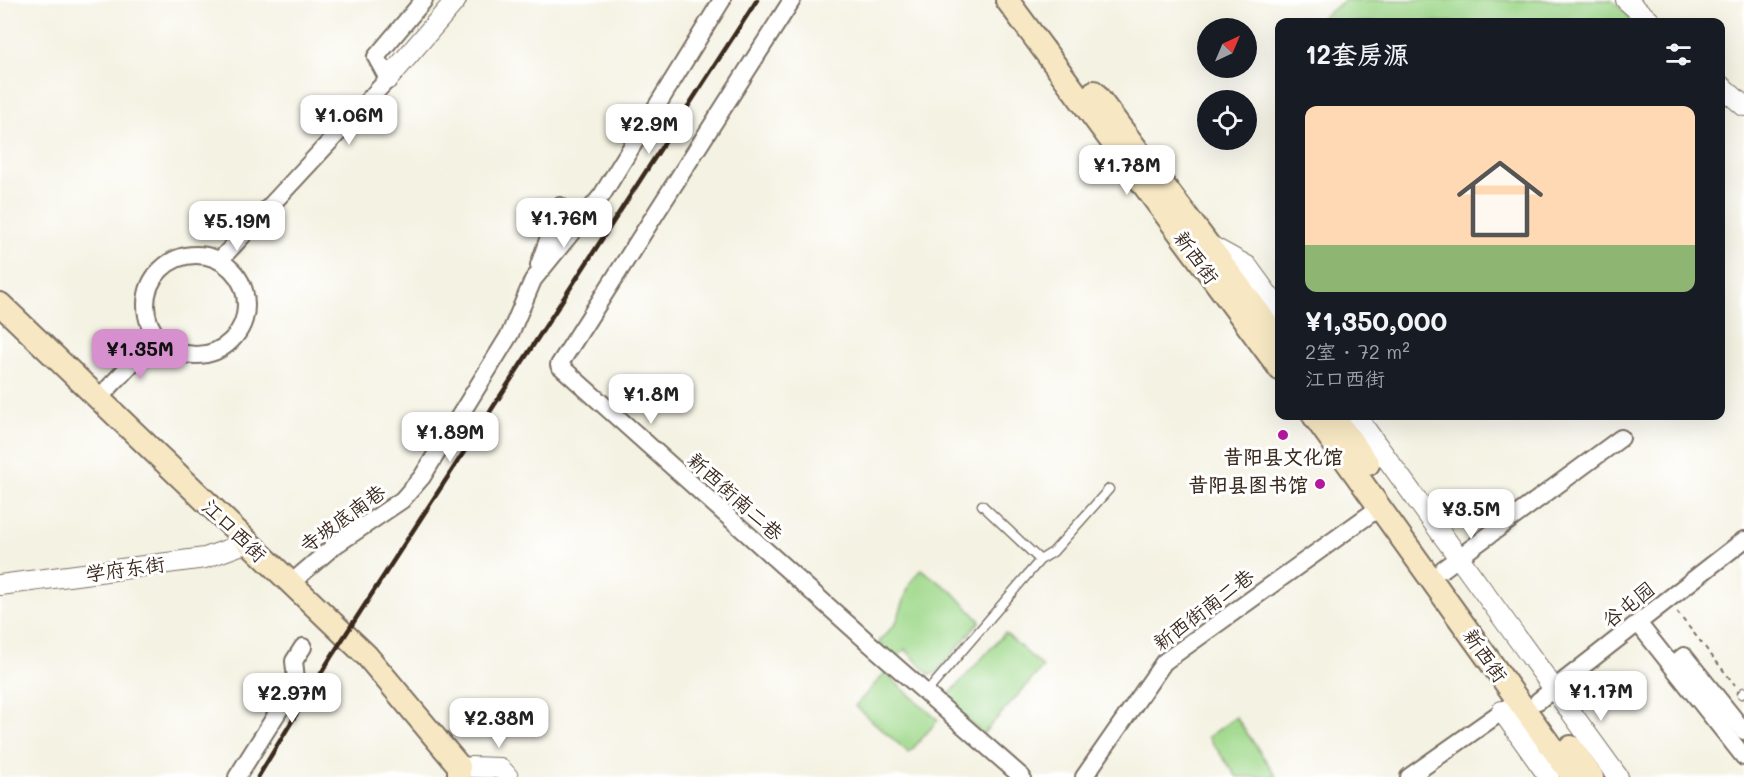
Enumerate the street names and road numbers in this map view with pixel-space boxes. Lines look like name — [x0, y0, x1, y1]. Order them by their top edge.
street label: 新西街 — [1169, 225, 1225, 289]
street label: 新西街南二巷 — [683, 446, 790, 546]
street label: 寺坡底南巷 — [294, 478, 391, 558]
street label: 江口西街 — [197, 493, 273, 567]
street label: 学府东街 — [84, 550, 166, 586]
street label: 新西街南二巷 — [1147, 562, 1260, 655]
street label: 谷屯园 — [1596, 575, 1660, 633]
street label: 新西街 — [1458, 623, 1514, 687]

